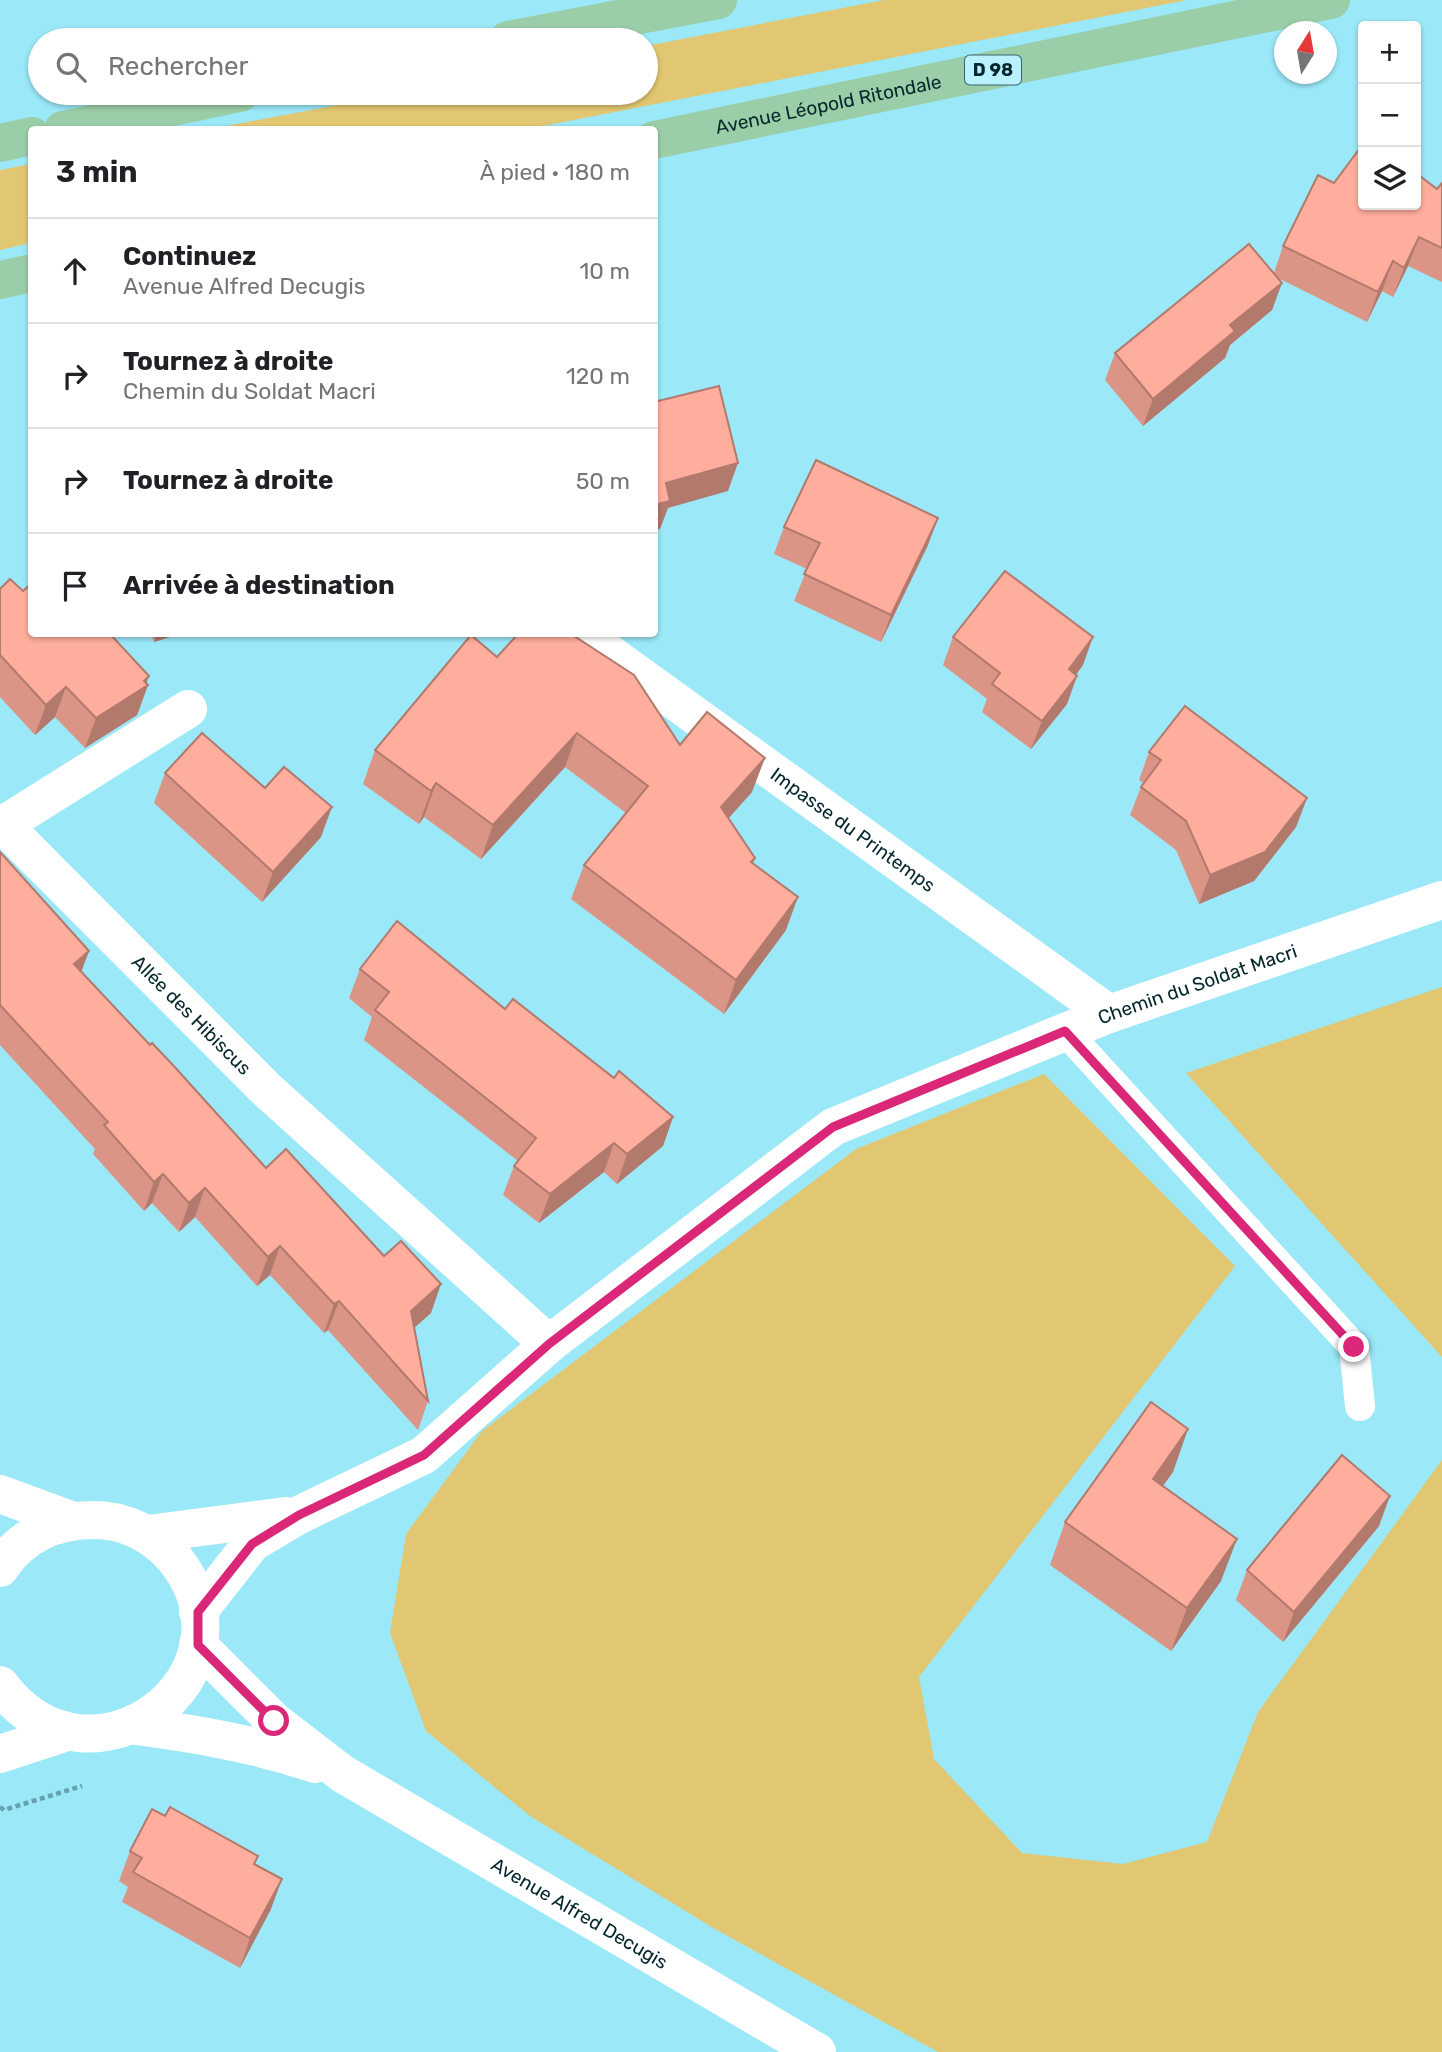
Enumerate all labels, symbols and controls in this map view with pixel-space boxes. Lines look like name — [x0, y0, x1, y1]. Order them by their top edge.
north arrow — [1274, 21, 1337, 84]
map controls — [1358, 21, 1421, 210]
button: + — [1358, 21, 1421, 84]
search box — [28, 28, 658, 105]
icon: search — [52, 48, 90, 86]
text: Rechercher — [108, 51, 248, 82]
road number: D 98 — [965, 56, 1021, 84]
street label: Avenue Léopold Ritondale — [713, 69, 943, 139]
button: − — [1358, 84, 1421, 147]
button: layers — [1358, 147, 1421, 210]
text: 3 min — [56, 154, 138, 190]
text: À pied · 180 m — [480, 158, 630, 186]
text: Continuez — [123, 241, 256, 272]
icon: ahead — [56, 252, 94, 290]
text: 10 m — [579, 257, 630, 285]
text: Avenue Alfred Decugis — [123, 272, 365, 300]
text: Tournez à droite — [123, 346, 333, 377]
icon: right — [56, 357, 94, 395]
text: 120 m — [566, 362, 630, 390]
text: Chemin du Soldat Macri — [123, 377, 376, 405]
icon: right — [56, 462, 94, 500]
text: Tournez à droite — [123, 465, 333, 496]
text: 50 m — [576, 467, 630, 495]
icon: arrive — [56, 567, 94, 605]
text: Arrivée à destination — [123, 570, 395, 601]
street label: Impasse du Printemps — [766, 762, 940, 897]
street label: Chemin du Soldat Macri — [1094, 939, 1300, 1029]
street label: Allée des Hibiscus — [127, 950, 256, 1079]
route end — [1338, 1331, 1369, 1362]
route start — [258, 1705, 289, 1736]
street label: Avenue Alfred Decugis — [488, 1852, 672, 1973]

